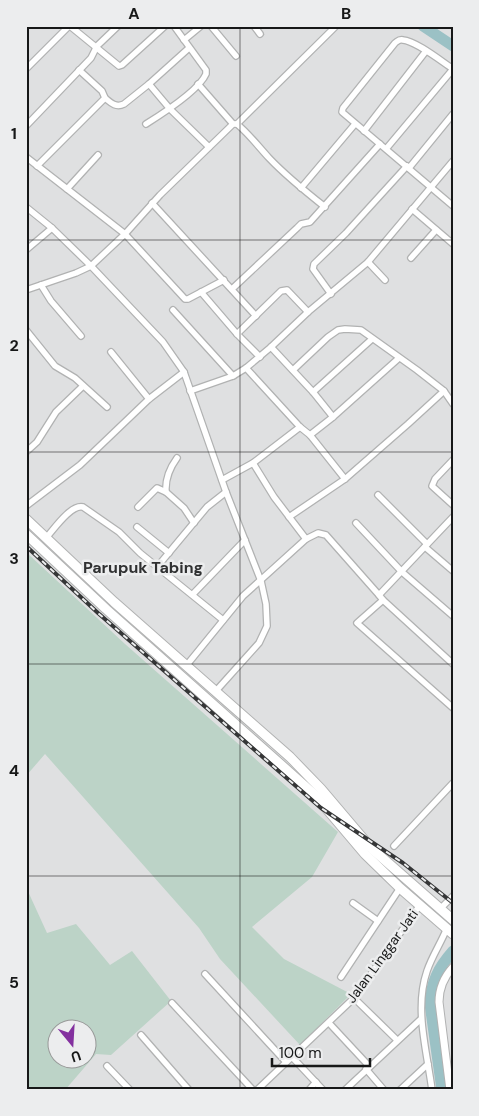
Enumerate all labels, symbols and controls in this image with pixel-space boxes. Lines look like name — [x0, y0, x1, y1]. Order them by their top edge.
text: A — [128, 3, 140, 24]
text: B — [341, 3, 351, 24]
text: 1 — [11, 123, 17, 144]
text: 2 — [9, 335, 19, 356]
text: 3 — [9, 548, 19, 569]
district label: Parupuk Tabing — [83, 557, 203, 578]
text: 4 — [9, 760, 19, 781]
street label: Jalan Linggar Jati — [342, 906, 422, 1006]
text: 5 — [9, 972, 19, 993]
north arrow — [48, 1018, 98, 1068]
scale bar — [272, 1036, 369, 1068]
text: 100 m — [279, 1043, 322, 1063]
text: U — [69, 1046, 83, 1066]

